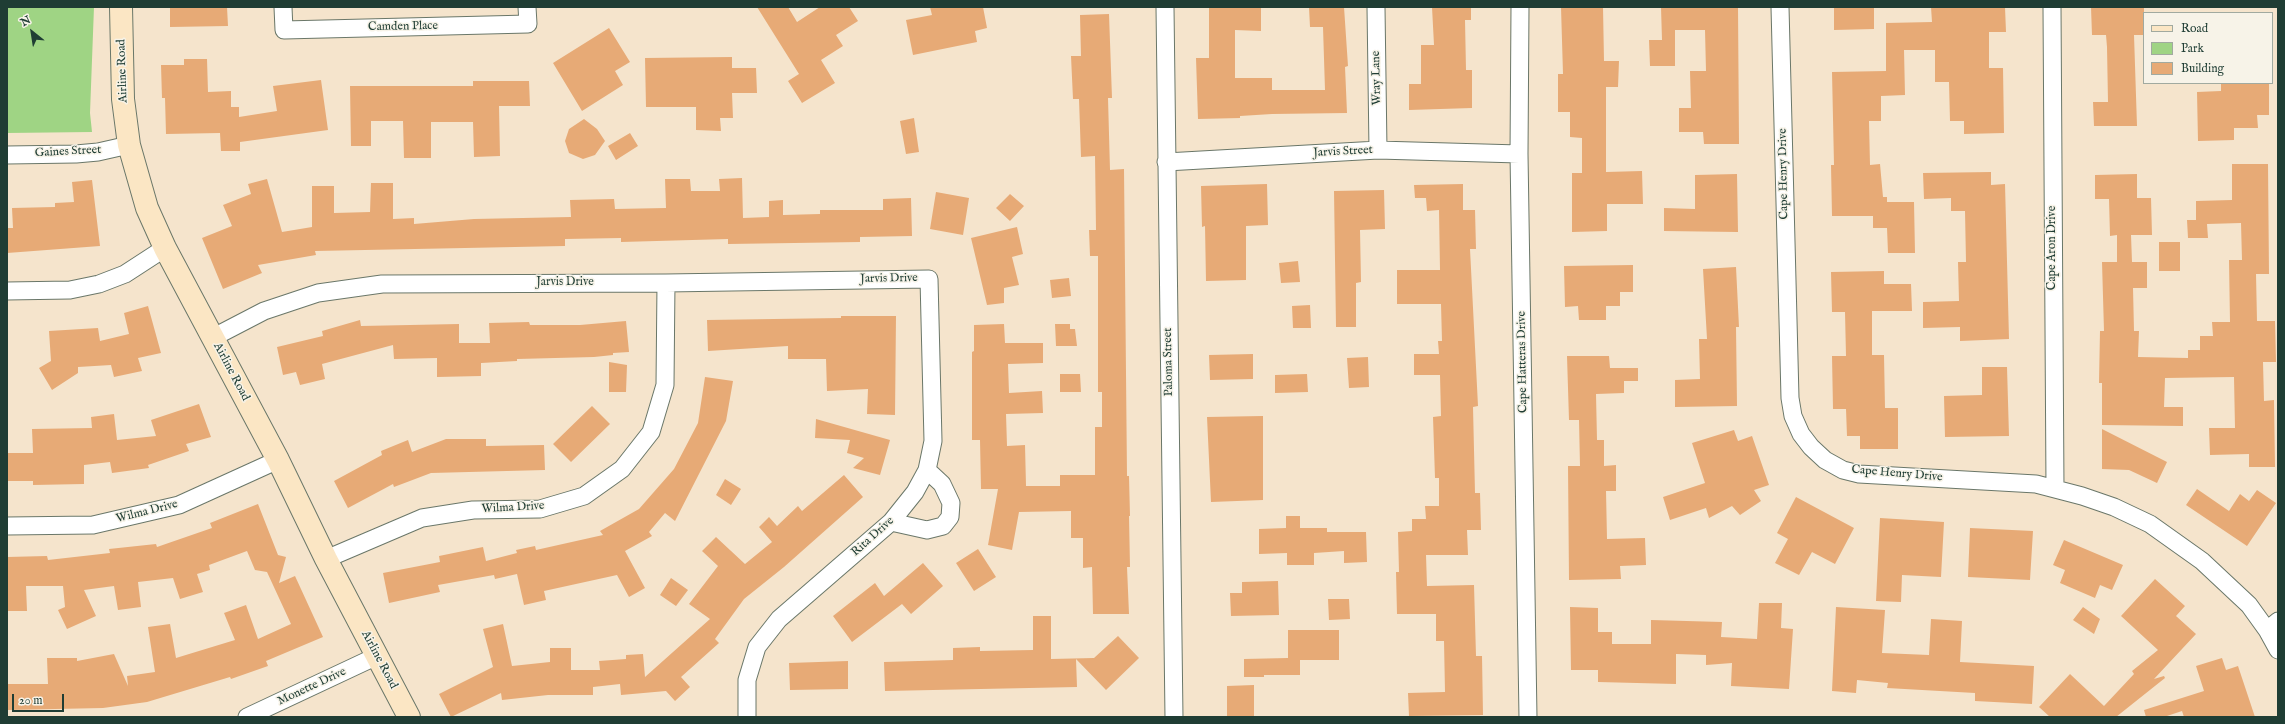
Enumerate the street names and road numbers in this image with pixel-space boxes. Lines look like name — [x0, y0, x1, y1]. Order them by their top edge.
street label: Camden Place — [368, 19, 438, 35]
street label: Airline Road — [115, 39, 131, 103]
street label: Wray Lane — [1369, 51, 1385, 105]
street label: Cape Henry Drive — [1776, 128, 1792, 220]
street label: Gaines Street — [34, 143, 102, 161]
street label: Jarvis Street — [1313, 143, 1373, 161]
street label: Cape Aron Drive — [2046, 206, 2060, 290]
street label: Jarvis Drive — [860, 271, 918, 287]
street label: Jarvis Drive — [536, 276, 594, 290]
street label: Cape Hatteras Drive — [1515, 311, 1531, 413]
street label: Paloma Street — [1161, 328, 1177, 396]
street label: Airline Road — [210, 340, 252, 404]
street label: Cape Henry Drive — [1851, 463, 1943, 485]
street label: Wilma Drive — [115, 497, 179, 527]
street label: Wilma Drive — [481, 499, 545, 517]
street label: Rita Drive — [849, 514, 897, 560]
street label: Airline Road — [358, 628, 400, 692]
street label: Monette Drive — [276, 665, 348, 709]

